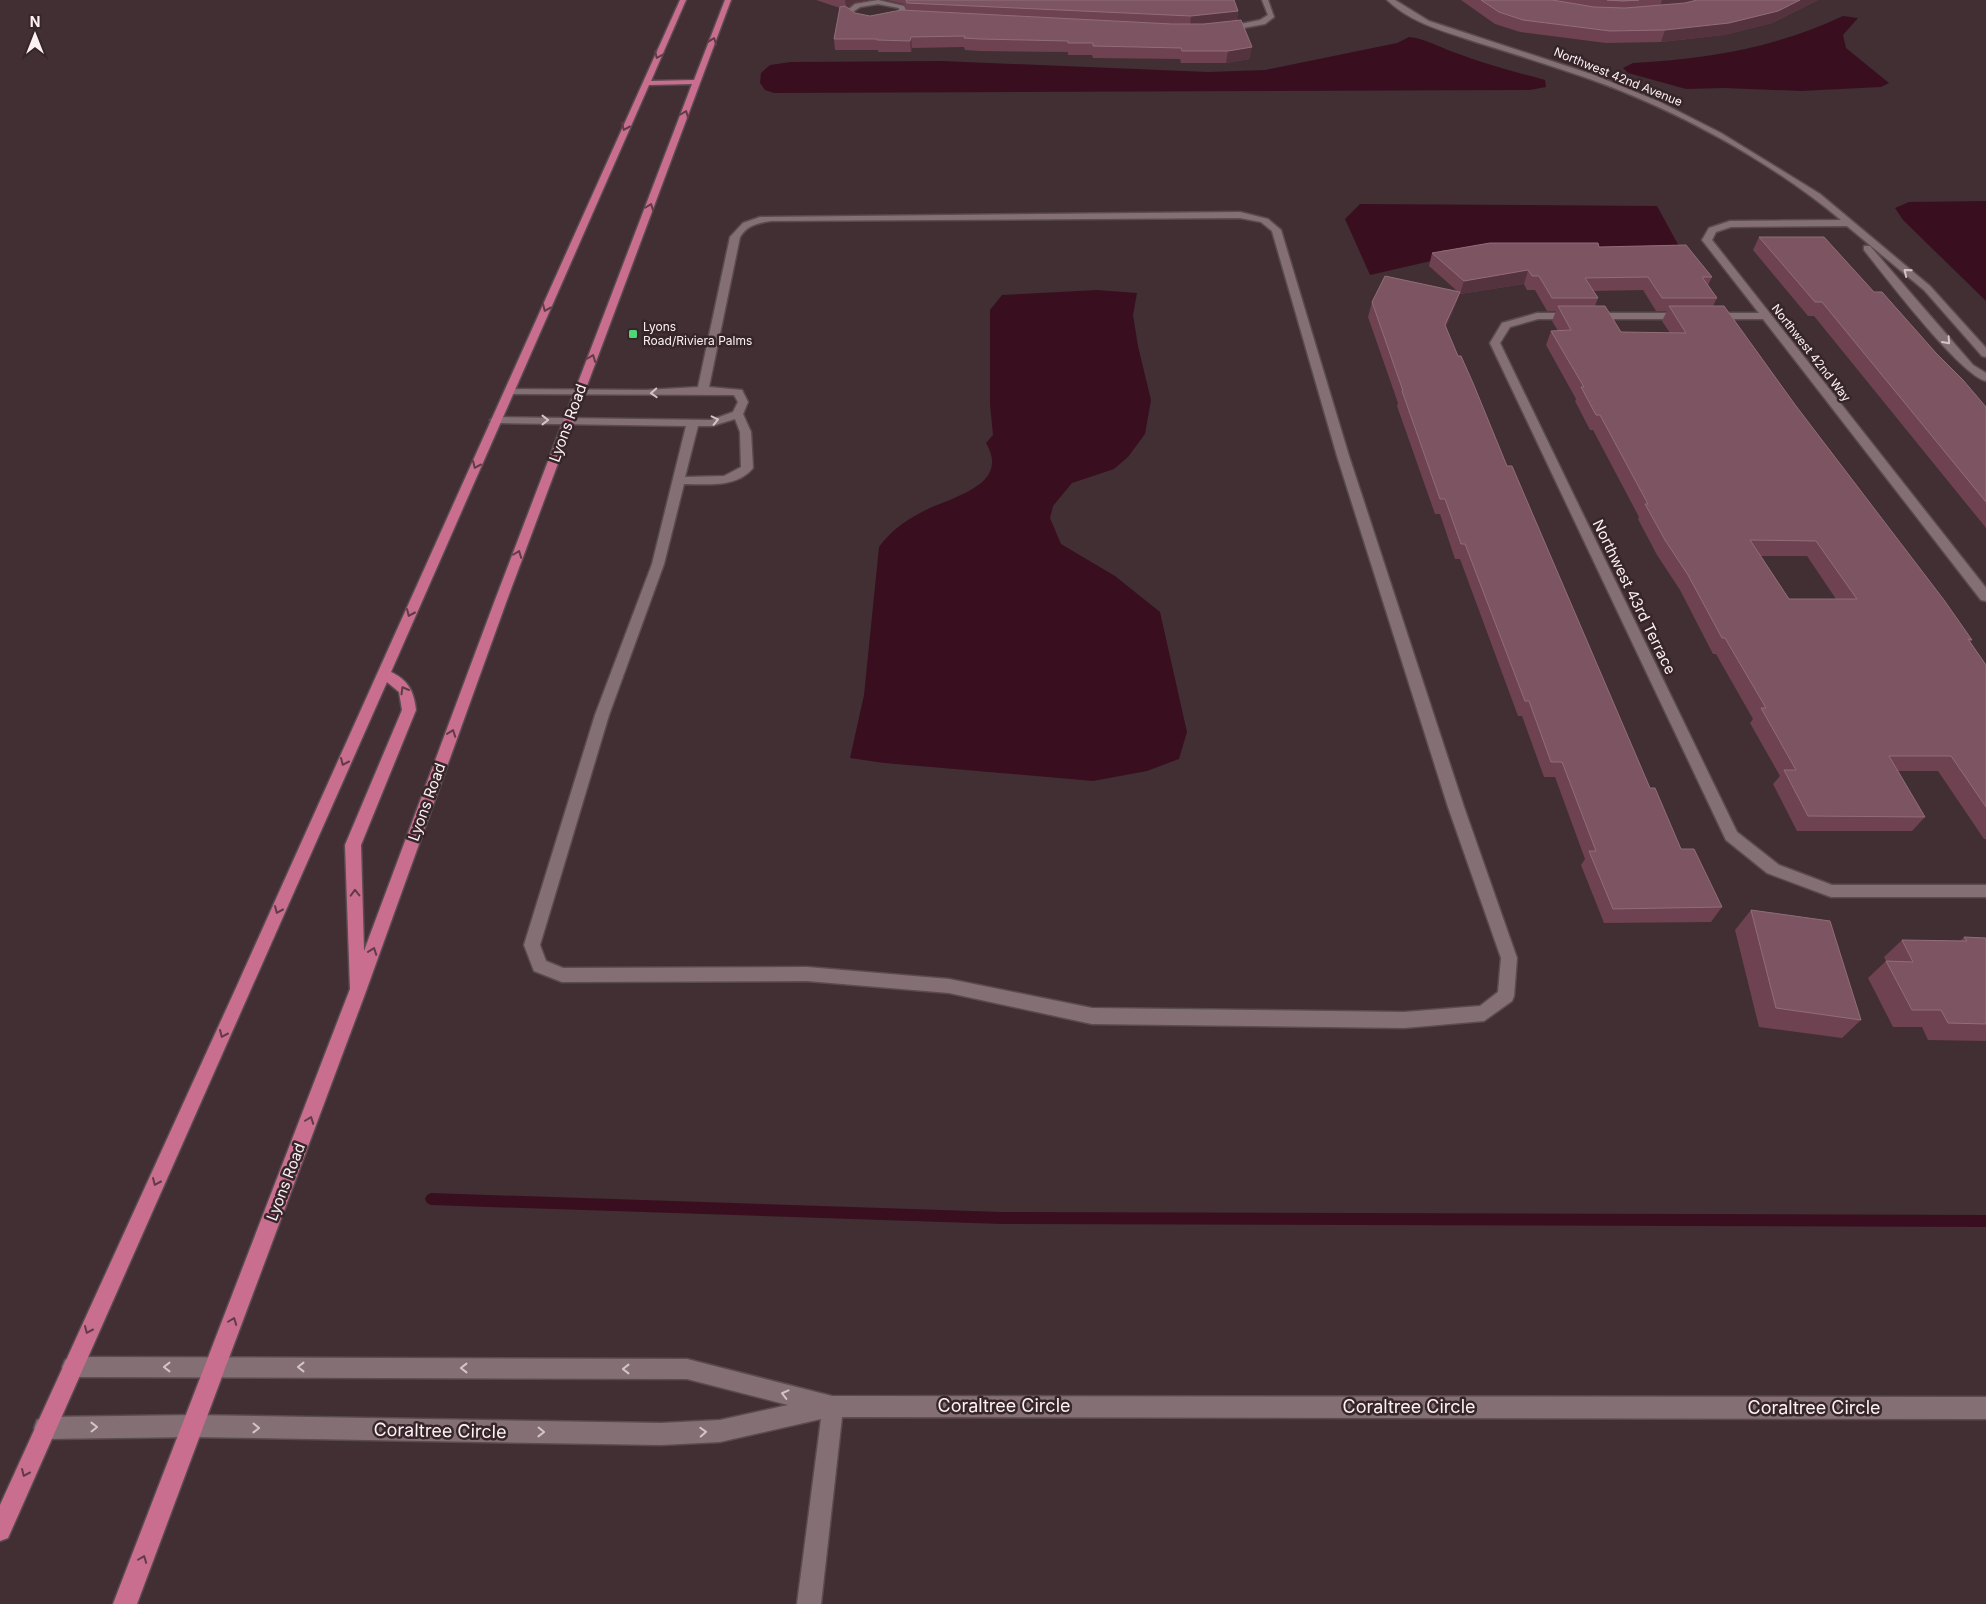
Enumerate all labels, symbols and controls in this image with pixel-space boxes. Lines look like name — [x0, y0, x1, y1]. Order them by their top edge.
north arrow — [10, 10, 60, 60]
text: N — [30, 13, 40, 30]
one-way arrow — [707, 37, 717, 46]
street label: Northwest 42nd Avenue — [1552, 44, 1685, 109]
one-way arrow — [653, 50, 664, 59]
one-way arrow — [679, 110, 689, 119]
one-way arrow — [621, 122, 632, 131]
one-way arrow — [644, 203, 654, 211]
one-way arrow — [1903, 268, 1912, 277]
street label: Northwest 42nd Way — [1769, 301, 1854, 405]
one-way arrow — [541, 303, 552, 312]
place label: Lyons Road/Riviera Palms — [643, 319, 752, 348]
marker: Lyons Road/Riviera Palms — [627, 328, 639, 340]
one-way arrow — [1941, 336, 1950, 345]
one-way arrow — [586, 355, 596, 363]
street label: Lyons Road — [545, 381, 590, 465]
one-way arrow — [650, 387, 658, 398]
one-way arrow — [541, 415, 549, 426]
one-way arrow — [711, 415, 720, 426]
one-way arrow — [472, 460, 483, 469]
street label: Northwest 43rd Terrace — [1589, 516, 1680, 677]
one-way arrow — [512, 550, 522, 559]
one-way arrow — [405, 608, 416, 617]
one-way arrow — [400, 687, 410, 696]
one-way arrow — [446, 729, 456, 738]
one-way arrow — [340, 757, 350, 766]
street label: Lyons Road — [404, 760, 449, 844]
one-way arrow — [349, 889, 360, 897]
one-way arrow — [274, 905, 285, 914]
one-way arrow — [367, 948, 377, 956]
one-way arrow — [219, 1029, 229, 1038]
one-way arrow — [303, 1116, 314, 1125]
street label: Lyons Road — [262, 1140, 309, 1223]
one-way arrow — [151, 1177, 162, 1186]
one-way arrow — [227, 1317, 237, 1326]
one-way arrow — [84, 1325, 95, 1334]
one-way arrow — [163, 1362, 171, 1372]
one-way arrow — [297, 1362, 304, 1372]
one-way arrow — [459, 1363, 467, 1373]
one-way arrow — [622, 1364, 630, 1374]
one-way arrow — [781, 1389, 790, 1400]
street label: Coraltree Circle — [938, 1395, 1071, 1416]
street label: Coraltree Circle — [1343, 1396, 1476, 1417]
street label: Coraltree Circle — [1748, 1397, 1881, 1418]
street label: Coraltree Circle — [373, 1419, 507, 1442]
one-way arrow — [90, 1422, 98, 1432]
one-way arrow — [252, 1422, 260, 1433]
one-way arrow — [700, 1426, 708, 1437]
one-way arrow — [538, 1427, 545, 1437]
one-way arrow — [21, 1468, 32, 1477]
one-way arrow — [137, 1555, 147, 1563]

